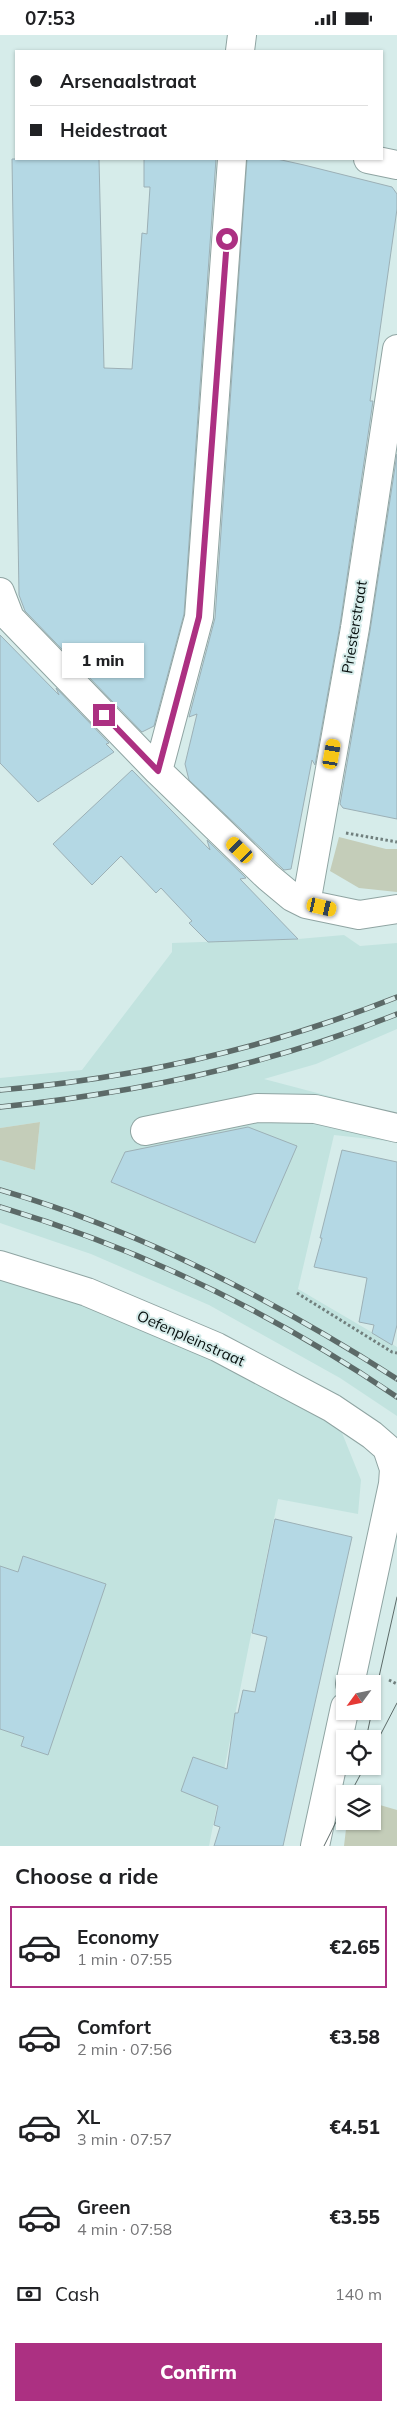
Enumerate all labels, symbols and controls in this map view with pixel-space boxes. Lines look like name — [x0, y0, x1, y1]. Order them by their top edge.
text: 07:53 — [25, 6, 75, 30]
text: Arsenaalstraat — [60, 69, 196, 93]
text: Heidestraat — [60, 118, 167, 142]
route start — [216, 228, 238, 250]
street label: Priesterstraat — [337, 579, 371, 675]
callout: 1 min — [63, 643, 145, 677]
text: 1 min — [82, 650, 124, 670]
route end — [93, 704, 115, 726]
car — [322, 738, 341, 770]
car — [223, 834, 256, 866]
car — [305, 896, 338, 918]
street label: Oefenpleinstraat — [134, 1306, 248, 1370]
north arrow — [336, 1675, 381, 1720]
map controls — [336, 1675, 381, 1830]
button: locate — [336, 1730, 381, 1775]
button: layers — [336, 1785, 381, 1830]
text: Choose a ride — [15, 1862, 158, 1890]
icon: car — [17, 1925, 62, 1970]
text: Economy — [77, 1925, 159, 1949]
text: €2.65 — [329, 1935, 380, 1959]
text: 1 min · 07:55 — [77, 1949, 172, 1969]
icon: car — [17, 2015, 62, 2060]
text: Comfort — [77, 2015, 151, 2039]
text: €3.58 — [329, 2025, 380, 2049]
text: 2 min · 07:56 — [77, 2039, 172, 2059]
icon: car — [17, 2105, 62, 2150]
text: XL — [77, 2105, 100, 2129]
text: €4.51 — [329, 2115, 380, 2139]
text: 3 min · 07:57 — [77, 2129, 172, 2149]
icon: car — [17, 2195, 62, 2240]
text: Green — [77, 2195, 131, 2219]
text: €3.55 — [329, 2205, 380, 2229]
text: 4 min · 07:58 — [77, 2219, 172, 2239]
icon: cash — [15, 2280, 43, 2308]
text: Cash — [55, 2282, 100, 2306]
text: 140 m — [335, 2284, 382, 2304]
button: Confirm — [15, 2343, 382, 2401]

